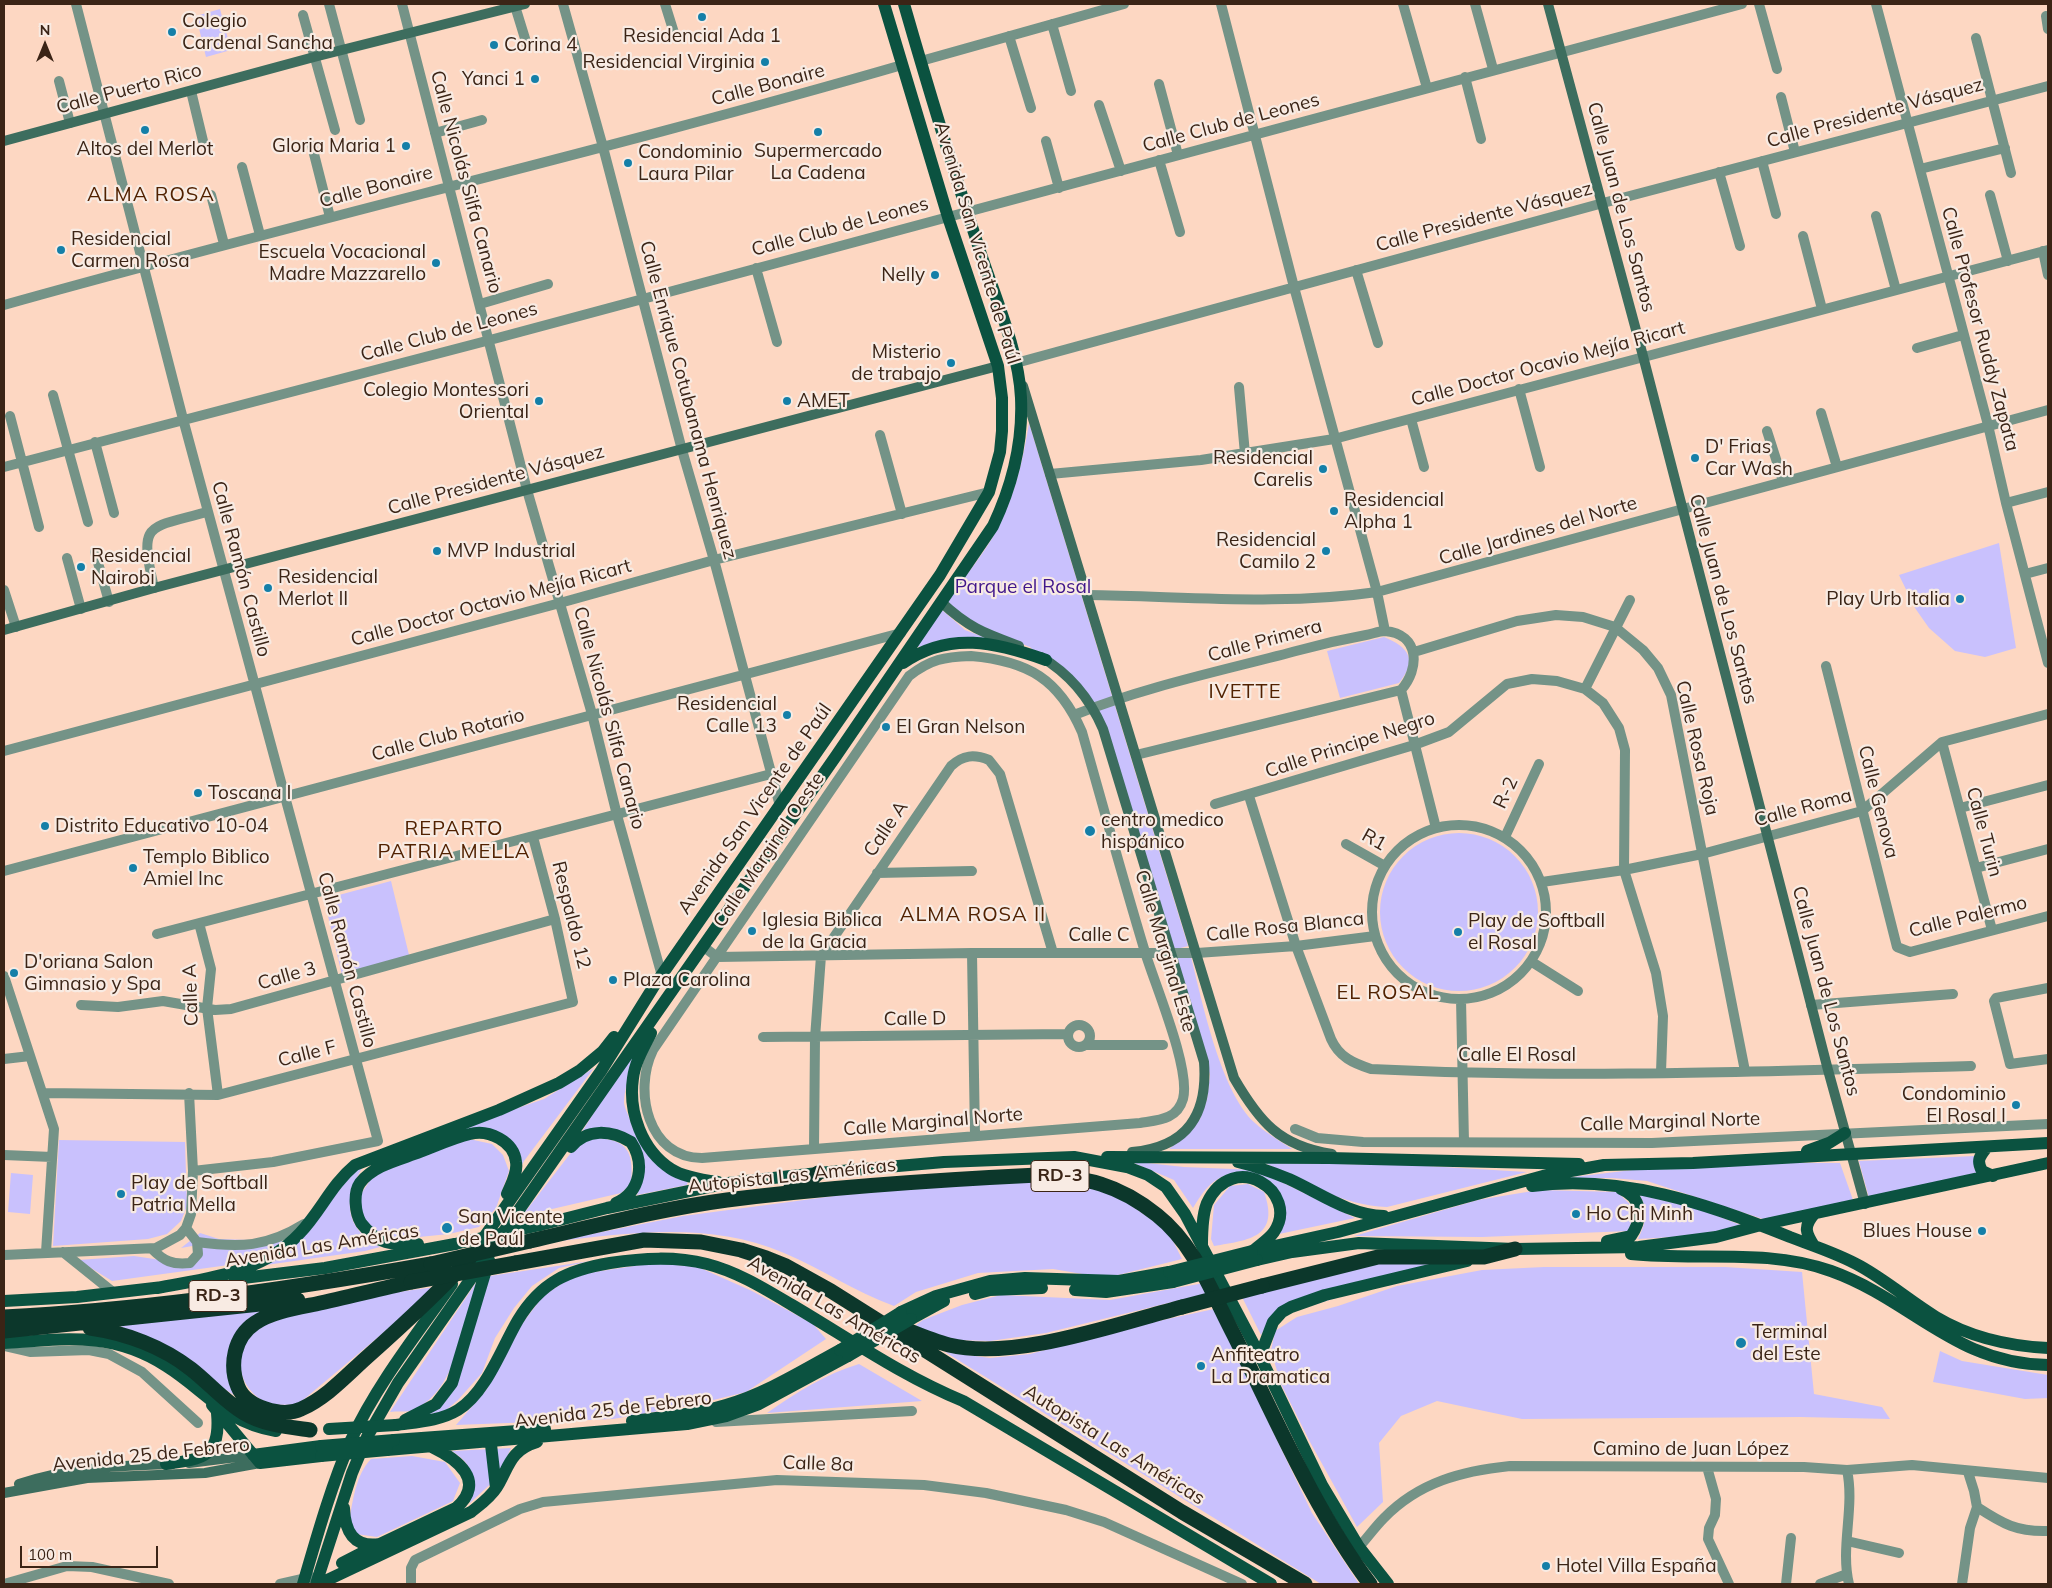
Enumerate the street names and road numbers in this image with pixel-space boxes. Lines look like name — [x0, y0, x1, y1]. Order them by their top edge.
street label: Calle Puerto Rico — [54, 59, 204, 119]
street label: Calle Bonaire — [709, 59, 827, 111]
street label: Calle Nicolás Silfa Canario — [425, 68, 507, 296]
street label: Calle Presidente Vásquez — [1764, 73, 1986, 153]
street label: Calle Club de Leones — [1140, 88, 1322, 158]
street label: Calle Juan de Los Santos — [1582, 99, 1660, 315]
street label: Avenida San Vicente de Paúl — [929, 119, 1025, 367]
street label: Calle Bonaire — [317, 161, 435, 213]
street label: Calle Presidente Vásquez — [1373, 177, 1595, 257]
street label: Calle Club de Leones — [749, 192, 931, 262]
street label: Calle Profesor Ruddy Zapata — [1936, 204, 2024, 454]
street label: Calle Enrique Cotubanama Henriquez — [634, 238, 742, 562]
street label: Calle Club de Leones — [358, 297, 540, 367]
street label: Calle Doctor Ocavio Mejía Ricart — [1409, 316, 1687, 412]
street label: Calle Presidente Vásquez — [385, 440, 607, 520]
street label: Calle Ramón Castillo — [207, 479, 275, 659]
street label: Calle Juan de Los Santos — [1684, 491, 1762, 707]
street label: Calle Jardines del Norte — [1436, 492, 1640, 570]
street label: Calle Doctor Octavio Mejía Ricart — [348, 555, 634, 651]
street label: Calle Nicolás Silfa Canario — [568, 604, 650, 832]
street label: Calle Primera — [1205, 615, 1325, 667]
street label: Calle Rosa Roja — [1670, 678, 1724, 818]
street label: Avenida San Vicente de Paúl — [673, 699, 837, 919]
street label: Calle Club Rotario — [369, 704, 527, 766]
street label: Calle Principe Negro — [1262, 707, 1438, 783]
street label: Calle Genova — [1853, 743, 1903, 861]
street label: Calle Marginal Oeste — [709, 768, 829, 932]
street label: R-2 — [1489, 774, 1523, 812]
street label: Calle Roma — [1752, 784, 1854, 832]
street label: Calle Turin — [1961, 785, 2007, 879]
street label: Calle A — [859, 797, 913, 861]
street label: R1 — [1358, 824, 1390, 856]
street label: Respaldo 12 — [547, 859, 595, 971]
street label: Calle Marginal Este — [1130, 867, 1200, 1035]
street label: Calle Ramón Castillo — [313, 870, 381, 1050]
street label: Calle Juan de Los Santos — [1787, 883, 1865, 1099]
street label: Calle Palermo — [1907, 891, 2029, 943]
street label: Calle Rosa Blanca — [1205, 907, 1365, 947]
street label: Calle C — [1068, 924, 1130, 946]
street label: Calle 3 — [255, 957, 319, 995]
street label: Calle A — [179, 963, 203, 1027]
street label: Calle D — [883, 1007, 947, 1031]
street label: Calle F — [276, 1036, 338, 1072]
street label: Calle El Rosal — [1458, 1044, 1576, 1066]
street label: Calle Marginal Norte — [842, 1103, 1024, 1141]
street label: Calle Marginal Norte — [1580, 1107, 1760, 1137]
street label: Autopista Las Américas — [687, 1154, 897, 1198]
road number: RD-3 — [1031, 1160, 1089, 1192]
street label: Avenida Las Américas — [223, 1219, 421, 1273]
street label: Avenida Las Américas — [743, 1251, 925, 1369]
road number: RD-3 — [189, 1280, 247, 1312]
street label: Autopista Las Américas — [1019, 1380, 1209, 1510]
street label: Avenida 25 de Febrero — [513, 1387, 713, 1433]
street label: Avenida 25 de Febrero — [51, 1433, 251, 1477]
street label: Camino de Juan López — [1593, 1438, 1789, 1460]
street label: Calle 8a — [782, 1451, 854, 1477]

